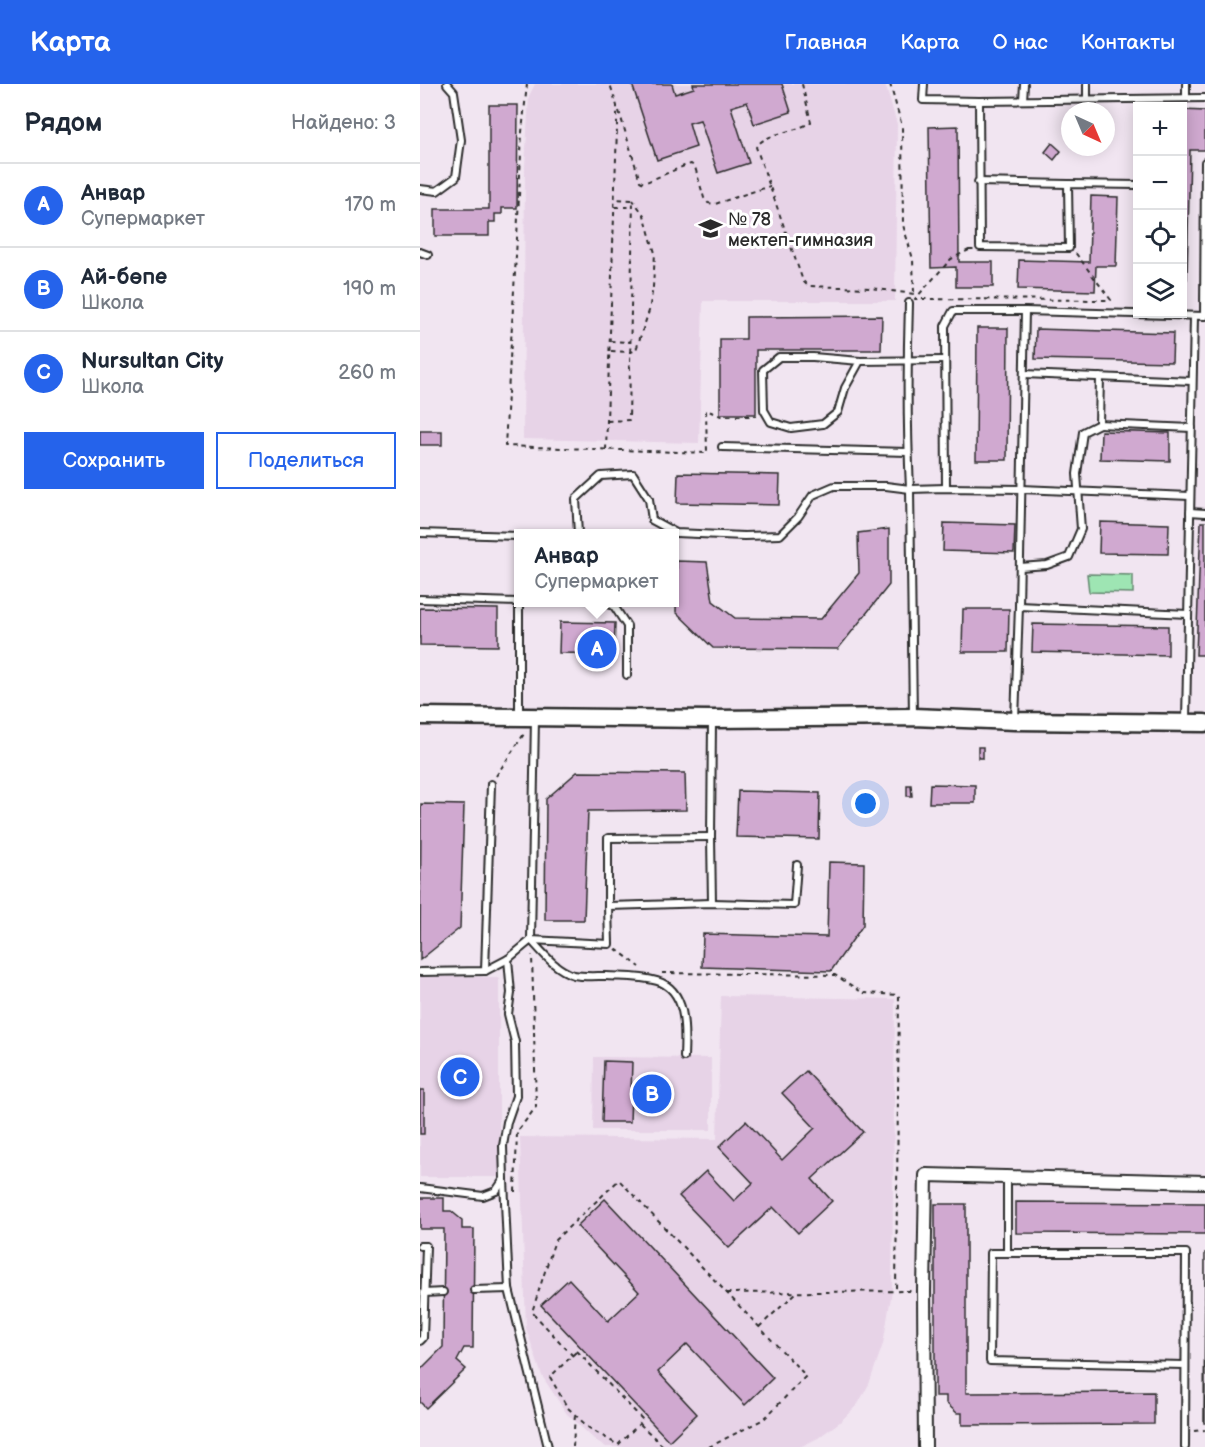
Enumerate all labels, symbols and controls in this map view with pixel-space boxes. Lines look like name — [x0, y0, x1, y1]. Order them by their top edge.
text: Карта — [30, 26, 110, 59]
text: Главная — [784, 30, 867, 55]
text: Карта — [900, 30, 959, 55]
text: О нас — [992, 30, 1048, 55]
text: Контакты — [1081, 30, 1175, 55]
north arrow — [1061, 102, 1115, 156]
map controls — [1133, 102, 1187, 318]
button: + — [1133, 102, 1187, 156]
text: Рядом — [24, 108, 102, 139]
text: Найдено: 3 — [291, 111, 396, 135]
button: − — [1133, 156, 1187, 210]
text: Анвар — [81, 180, 145, 207]
text: A — [37, 193, 50, 217]
text: 170 m — [345, 193, 396, 217]
text: Супермаркет — [81, 207, 205, 231]
place label: № 78 мектеп-гимназия — [728, 209, 873, 251]
button: locate — [1133, 210, 1187, 264]
school or university icon: № 78 мектеп-гимназия — [697, 216, 723, 242]
text: Ай-бөпе — [81, 264, 167, 291]
button: layers — [1133, 264, 1187, 318]
text: B — [36, 277, 51, 301]
text: 190 m — [343, 277, 396, 301]
text: Школа — [81, 291, 144, 315]
text: Nursultan City — [81, 348, 224, 375]
text: C — [36, 361, 51, 385]
text: 260 m — [338, 361, 396, 385]
text: Школа — [81, 375, 144, 399]
button: Сохранить — [24, 432, 204, 489]
button: Поделиться — [216, 432, 396, 489]
popup — [514, 529, 679, 607]
text: Анвар — [534, 543, 599, 570]
text: Супермаркет — [534, 570, 659, 594]
pin: A — [578, 626, 616, 672]
your location — [851, 789, 880, 818]
pin: C — [440, 1054, 480, 1100]
pin: B — [632, 1072, 672, 1116]

